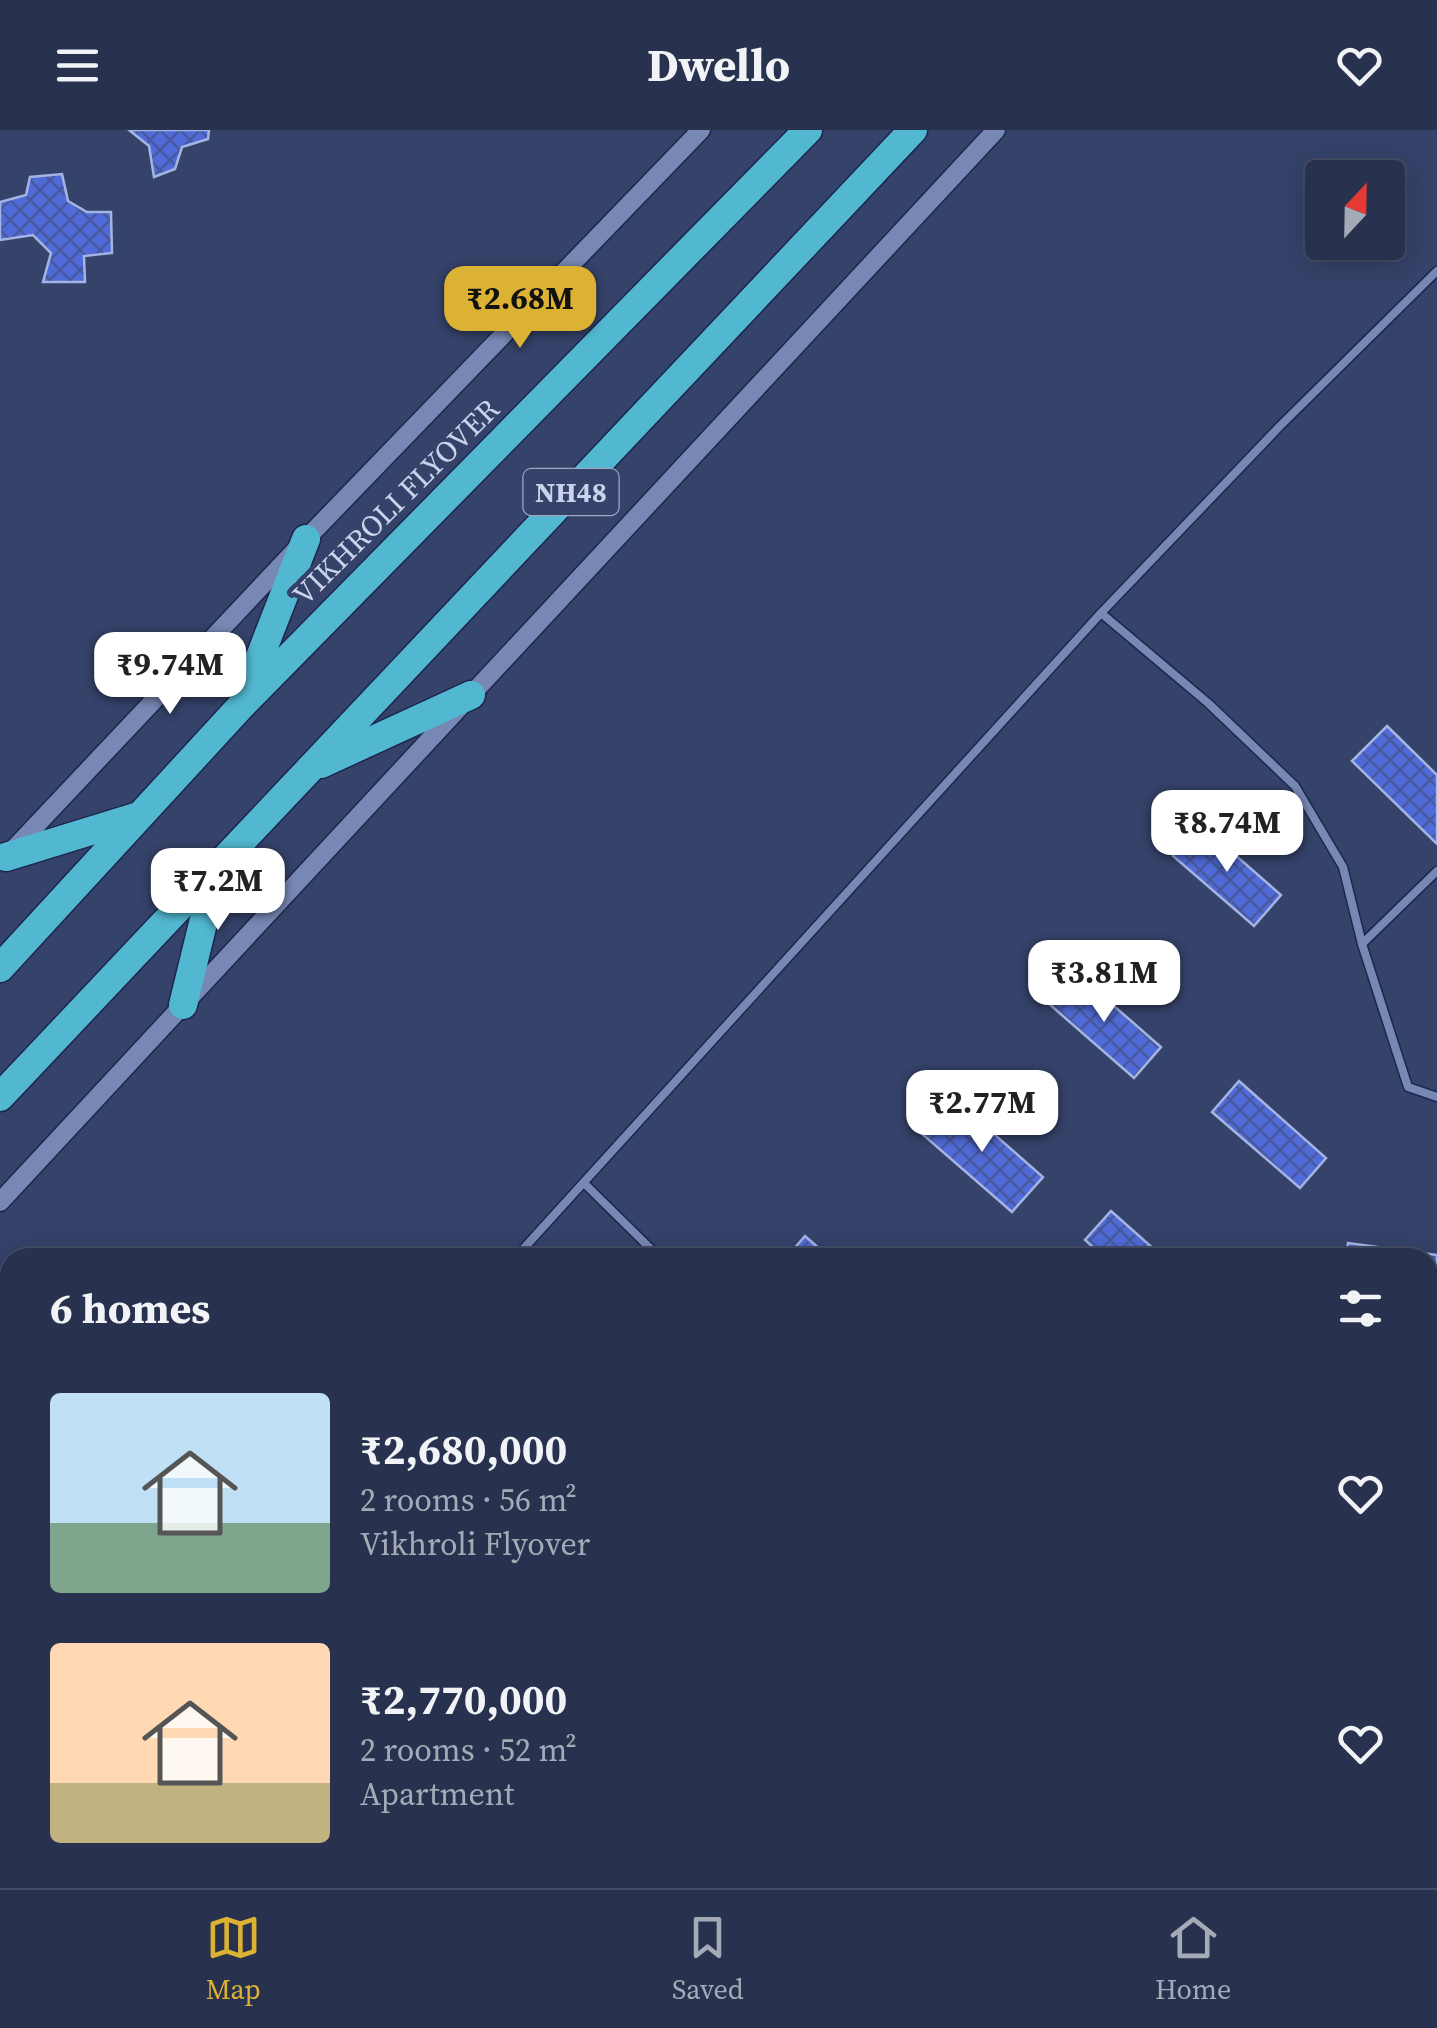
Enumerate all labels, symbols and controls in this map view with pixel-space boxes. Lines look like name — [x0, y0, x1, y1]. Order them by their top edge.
text: Dwello — [647, 34, 790, 96]
icon: menu — [50, 38, 105, 93]
icon: heart — [1332, 38, 1387, 93]
north arrow — [1305, 160, 1405, 260]
map controls — [1305, 160, 1405, 260]
pin: ₹2.68M — [439, 266, 601, 351]
text: ₹2.68M — [466, 276, 574, 320]
street label: VIKHROLI FLYOVER — [283, 389, 508, 614]
road number: NH48 — [524, 469, 618, 515]
pin: ₹9.74M — [89, 632, 251, 717]
text: ₹9.74M — [116, 642, 224, 686]
pin: ₹8.74M — [1146, 790, 1308, 875]
text: ₹8.74M — [1173, 800, 1281, 844]
pin: ₹7.2M — [148, 848, 288, 933]
text: ₹7.2M — [173, 858, 263, 902]
pin: ₹3.81M — [1023, 940, 1185, 1025]
text: ₹3.81M — [1050, 950, 1158, 994]
pin: ₹2.77M — [901, 1070, 1063, 1155]
text: ₹2.77M — [928, 1080, 1036, 1124]
text: 6 homes — [50, 1279, 210, 1337]
icon: filters — [1333, 1281, 1388, 1336]
text: ₹2,680,000 — [360, 1420, 567, 1478]
icon: home — [130, 1433, 250, 1553]
icon: heart — [1333, 1466, 1388, 1521]
text: 2 rooms · 56 m² — [360, 1478, 577, 1522]
text: Vikhroli Flyover — [360, 1522, 590, 1566]
text: ₹2,770,000 — [360, 1670, 567, 1728]
icon: home — [130, 1683, 250, 1803]
icon: heart — [1333, 1716, 1388, 1771]
text: 2 rooms · 52 m² — [360, 1728, 577, 1772]
text: Apartment — [360, 1772, 514, 1816]
tab: Map — [206, 1910, 261, 2008]
tab: Saved — [672, 1910, 744, 2008]
tab: Home — [1155, 1910, 1231, 2008]

